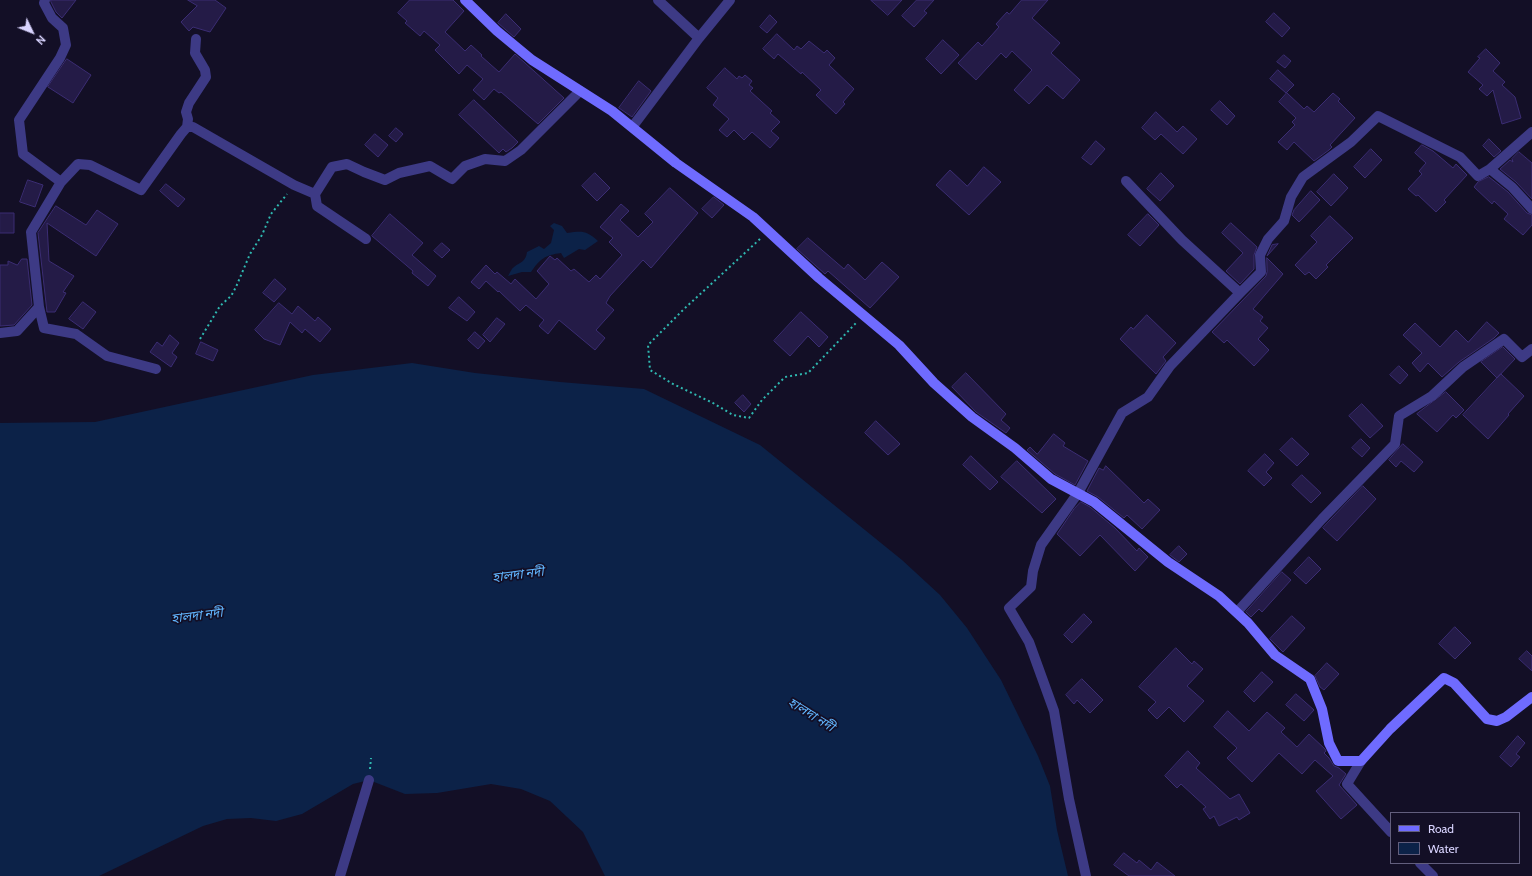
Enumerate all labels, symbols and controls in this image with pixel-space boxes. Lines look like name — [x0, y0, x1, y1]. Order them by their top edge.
north arrow — [12, 12, 52, 52]
text: N — [33, 33, 49, 48]
water label: হালদা নদী — [491, 564, 545, 586]
water label: হালদা নদী — [170, 605, 224, 627]
water label: হালদা নদী — [785, 695, 837, 735]
legend — [1390, 812, 1520, 864]
text: Road — [1428, 821, 1454, 836]
text: Water — [1428, 841, 1458, 856]

